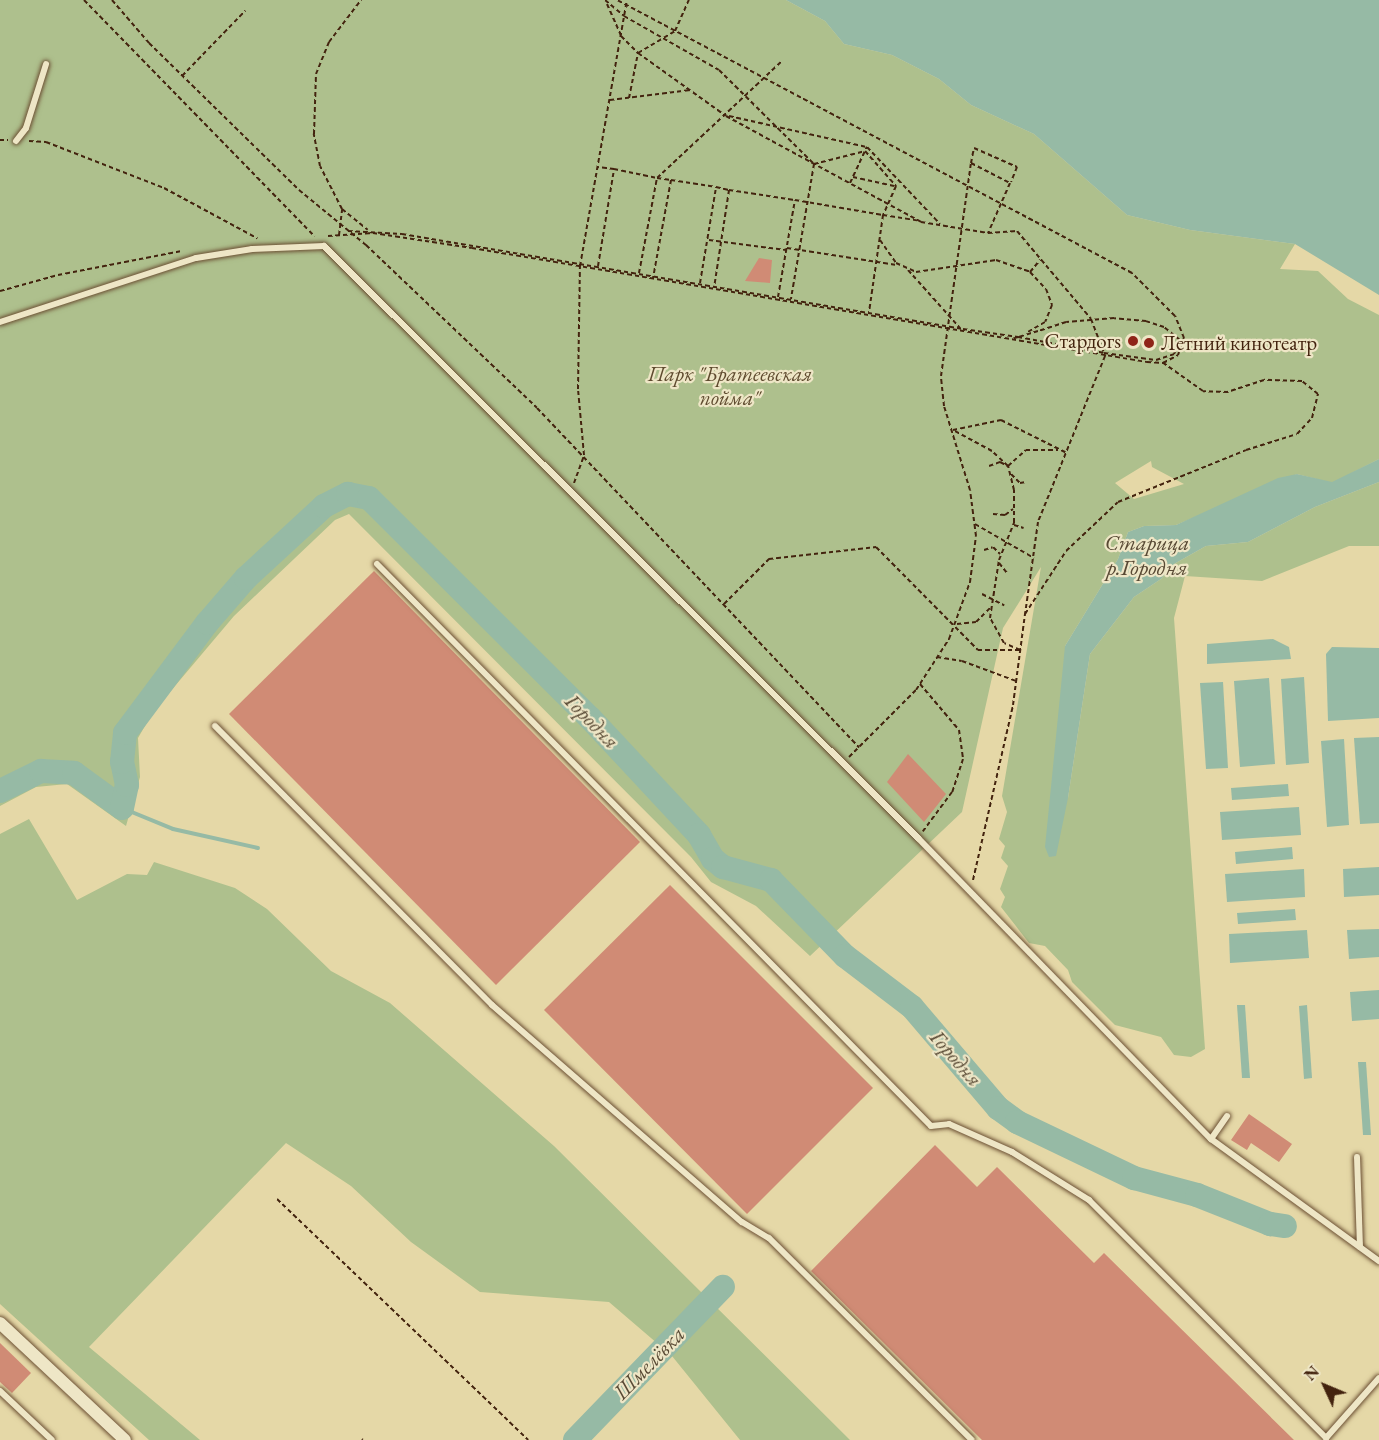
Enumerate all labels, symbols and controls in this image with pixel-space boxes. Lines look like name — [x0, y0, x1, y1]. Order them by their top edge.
place label: Стардогs — [1045, 328, 1121, 354]
place label: Летний кинотеатр — [1161, 330, 1317, 356]
marker: Стардогs — [1126, 334, 1140, 348]
marker: Летний кинотеатр — [1142, 336, 1156, 350]
park label: Парк "Братеевская пойма" — [648, 361, 812, 411]
water label: Старица р.Городня — [1105, 529, 1189, 580]
water label: Городня — [559, 688, 625, 754]
water label: Городня — [924, 1024, 988, 1092]
water label: Шмелёвка — [608, 1321, 690, 1405]
north arrow — [1295, 1356, 1355, 1416]
text: N — [1300, 1361, 1324, 1385]

